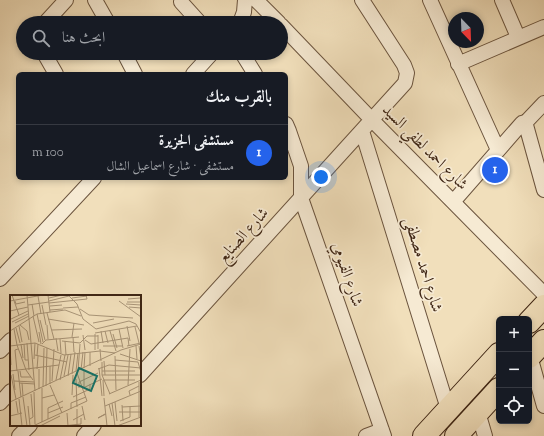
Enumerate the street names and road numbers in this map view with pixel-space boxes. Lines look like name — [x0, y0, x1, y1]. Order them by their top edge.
street label: شارع احمد لطفي السيد — [374, 100, 472, 198]
street label: شارع الصنايع — [213, 203, 277, 270]
street label: شارع احمد مصطفى — [397, 215, 447, 315]
street label: شارع الفيومي — [324, 240, 368, 310]

